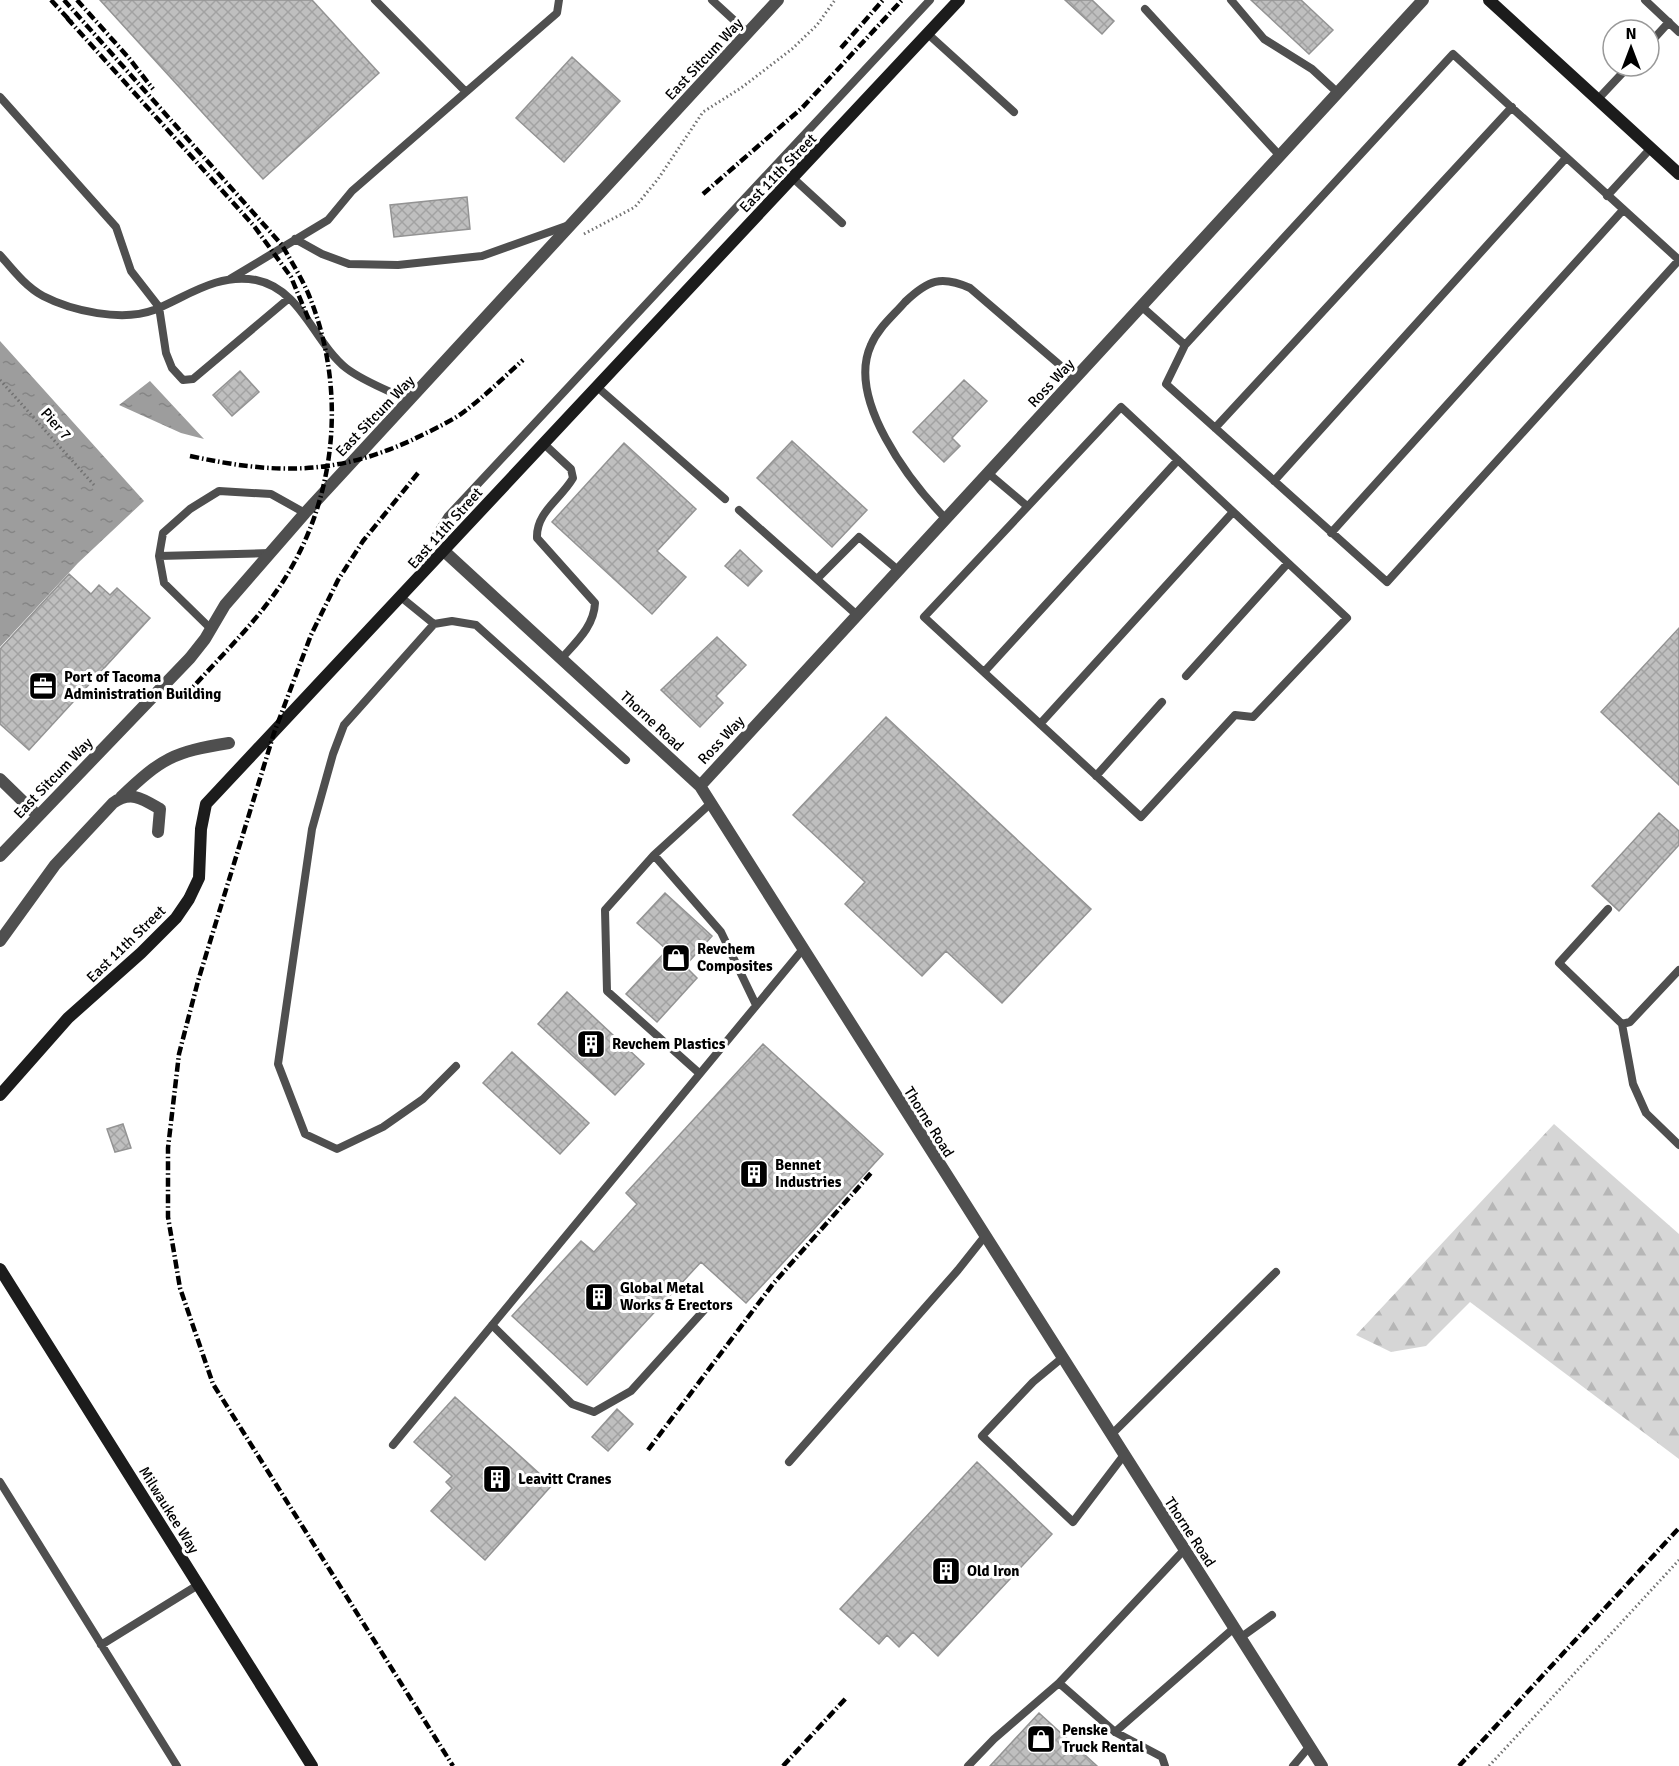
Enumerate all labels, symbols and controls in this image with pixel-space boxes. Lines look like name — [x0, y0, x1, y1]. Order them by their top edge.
street label: East Sitcum Way — [661, 14, 747, 104]
north arrow — [1601, 18, 1661, 78]
text: N — [1625, 24, 1637, 44]
street label: East 11th Street — [736, 130, 820, 216]
street label: Ross Way — [1024, 355, 1078, 411]
street label: East Sitcum Way — [332, 372, 418, 460]
street label: Pier 7 — [37, 404, 75, 444]
street label: East 11th Street — [404, 484, 486, 572]
place label: Port of Tacoma Administration Building — [64, 668, 221, 703]
office icon: Port of Tacoma Administration Building — [27, 670, 59, 702]
street label: Thorne Road — [617, 687, 687, 755]
street label: Ross Way — [694, 712, 748, 768]
street label: East Sitcum Way — [10, 734, 96, 822]
street label: East 11th Street — [83, 902, 169, 986]
place label: Revchem Composites — [697, 940, 773, 975]
shop icon: Revchem Composites — [660, 942, 692, 974]
building icon: Revchem Plastics — [575, 1028, 607, 1060]
place label: Revchem Plastics — [612, 1035, 726, 1053]
street label: Thorne Road — [900, 1083, 958, 1161]
place label: Bennet Industries — [775, 1156, 842, 1191]
building icon: Bennet Industries — [738, 1158, 770, 1190]
place label: Global Metal Works & Erectors — [620, 1279, 733, 1314]
building icon: Global Metal Works & Erectors — [583, 1281, 615, 1313]
street label: Milwaukee Way — [135, 1463, 203, 1557]
building icon: Leavitt Cranes — [481, 1463, 513, 1495]
place label: Leavitt Cranes — [518, 1470, 612, 1488]
street label: Thorne Road — [1161, 1494, 1219, 1570]
building icon: Old Iron — [930, 1555, 962, 1587]
place label: Old Iron — [967, 1562, 1019, 1580]
place label: Penske Truck Rental — [1062, 1721, 1144, 1756]
shop icon: Penske Truck Rental — [1025, 1723, 1057, 1755]

